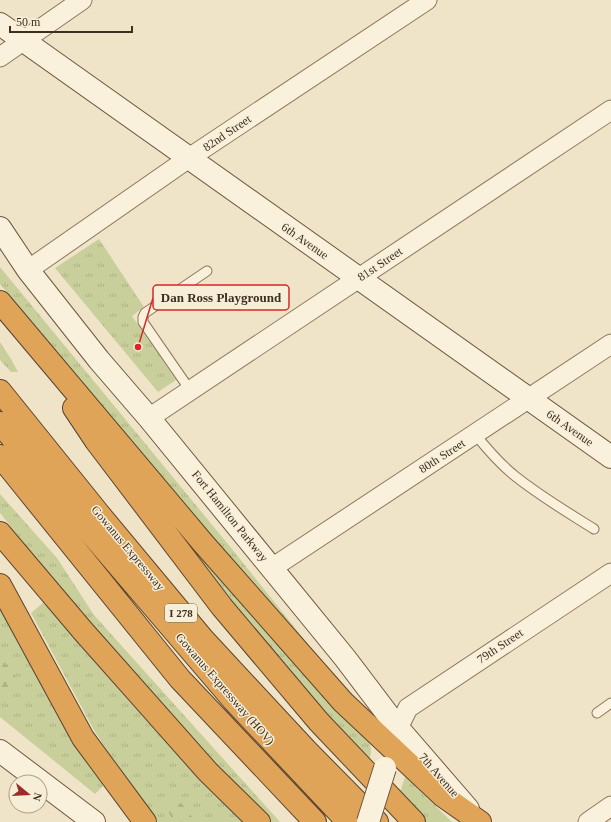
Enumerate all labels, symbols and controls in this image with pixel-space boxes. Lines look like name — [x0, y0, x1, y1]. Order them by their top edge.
scale bar — [10, 8, 132, 34]
text: 50 m — [16, 15, 41, 29]
street label: 82nd Street — [200, 111, 254, 154]
street label: 6th Avenue — [279, 220, 331, 262]
street label: 81st Street — [355, 244, 406, 284]
callout: Dan Ross Playground — [153, 285, 289, 310]
text: Dan Ross Playground — [161, 290, 282, 305]
street label: 6th Avenue — [544, 407, 596, 449]
street label: 80th Street — [416, 436, 468, 476]
street label: Fort Hamilton Parkway — [189, 468, 271, 564]
street label: Gowanus Expressway — [88, 503, 168, 593]
road number: I 278 — [165, 604, 197, 622]
street label: 79th Street — [474, 625, 526, 666]
street label: Gowanus Expressway (HOV) — [173, 630, 277, 748]
street label: 7th Avenue — [416, 750, 462, 800]
north arrow — [8, 774, 48, 814]
text: N — [31, 791, 44, 803]

